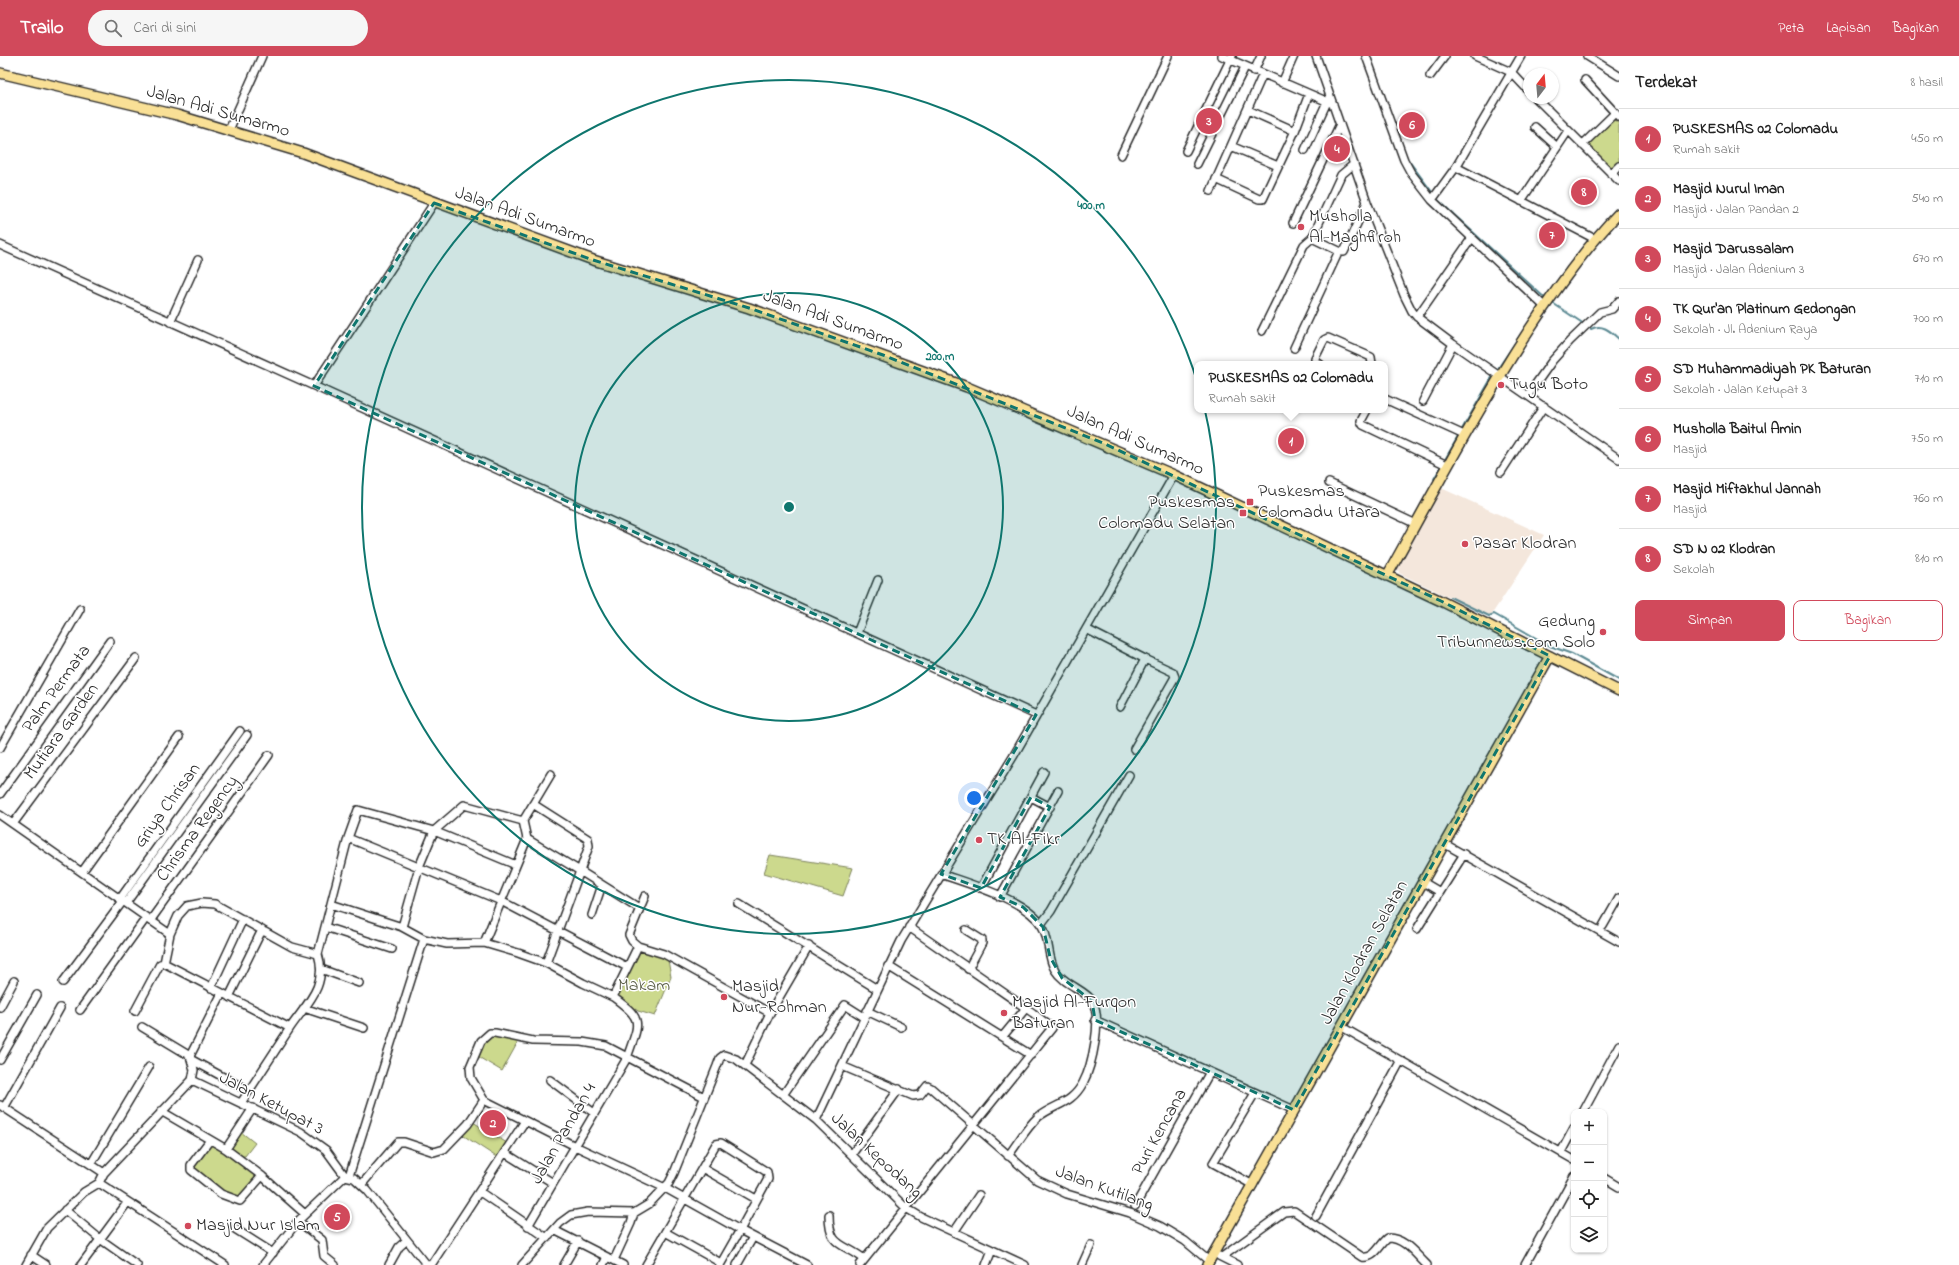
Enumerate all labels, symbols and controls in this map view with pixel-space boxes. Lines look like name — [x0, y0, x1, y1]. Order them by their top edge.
search box — [88, 10, 368, 46]
text: Trailo — [20, 15, 64, 42]
icon: search — [102, 17, 124, 39]
text: Cari di sini — [134, 17, 196, 39]
text: Peta — [1778, 18, 1804, 39]
text: Lapisan — [1826, 18, 1871, 39]
text: Bagikan — [1893, 18, 1939, 39]
north arrow — [1523, 68, 1559, 104]
text: Terdekat — [1635, 70, 1697, 95]
text: 8 hasil — [1911, 73, 1943, 92]
street label: Jalan Adi Sumarmo — [143, 79, 293, 145]
pin: 3 — [1196, 106, 1222, 136]
pin: 6 — [1399, 110, 1425, 140]
text: PUSKESMAS 02 Colomadu — [1673, 118, 1838, 140]
text: 1 — [1646, 129, 1650, 148]
text: 450 m — [1911, 129, 1943, 148]
pin: 4 — [1324, 134, 1350, 164]
text: Rumah sakit — [1673, 140, 1740, 159]
pin: 8 — [1571, 177, 1597, 207]
text: Masjid Nurul Iman — [1673, 178, 1785, 200]
street label: Jalan Adi Sumarmo — [451, 180, 599, 256]
text: 2 — [1645, 189, 1651, 208]
text: 540 m — [1911, 189, 1943, 208]
text: 400 m — [1076, 197, 1105, 215]
text: Masjid · Jalan Pandan 2 — [1673, 200, 1799, 219]
place label: Musholla Al-Maghfiroh — [1309, 204, 1401, 252]
pin: 7 — [1539, 220, 1565, 250]
marker: Musholla Al-Maghfiroh — [1296, 222, 1306, 232]
text: Masjid Darussalam — [1673, 238, 1794, 260]
text: 3 — [1645, 249, 1651, 268]
text: 670 m — [1913, 249, 1943, 268]
text: Masjid · Jalan Adenium 3 — [1673, 260, 1804, 279]
street label: Jalan Adi Sumarmo — [759, 283, 907, 359]
text: TK Qur'an Platinum Gedongan — [1673, 298, 1856, 320]
text: 4 — [1645, 309, 1651, 328]
text: 700 m — [1913, 309, 1943, 328]
text: Sekolah · Jl. Adenium Raya — [1673, 320, 1817, 339]
text: 200 m — [925, 348, 955, 366]
text: SD Muhammadiyah PK Baturan — [1673, 358, 1871, 380]
popup — [1194, 361, 1388, 413]
text: PUSKESMAS 02 Colomadu — [1209, 367, 1373, 389]
text: 5 — [1644, 369, 1652, 388]
text: 710 m — [1915, 369, 1943, 388]
place label: Tugu Boto — [1509, 372, 1588, 399]
marker: Tugu Boto — [1496, 380, 1506, 390]
text: Sekolah · Jalan Ketupat 3 — [1673, 380, 1807, 399]
text: Rumah sakit — [1209, 389, 1276, 408]
street label: Jalan Adi Sumarmo — [1062, 399, 1208, 483]
text: Musholla Baitul Amin — [1673, 418, 1801, 440]
pin: 1 — [1278, 426, 1304, 456]
text: 6 — [1645, 429, 1651, 448]
text: 750 m — [1911, 429, 1943, 448]
text: Masjid — [1673, 440, 1707, 459]
text: Masjid Miftakhul Jannah — [1673, 478, 1821, 500]
place label: Puskesmas Colomadu Utara — [1258, 479, 1380, 526]
text: 7 — [1645, 489, 1651, 508]
text: 760 m — [1913, 489, 1943, 508]
place label: Puskesmas Colomadu Selatan — [1098, 490, 1235, 537]
marker: Puskesmas Colomadu Utara — [1245, 497, 1255, 507]
centre of rings — [782, 500, 796, 514]
text: Masjid — [1673, 500, 1707, 519]
marker: Puskesmas Colomadu Selatan — [1238, 508, 1248, 518]
place label: Pasar Klodran — [1473, 531, 1577, 557]
text: SD N 02 Klodran — [1673, 538, 1775, 560]
marker: Pasar Klodran — [1460, 539, 1470, 549]
text: 8 — [1646, 549, 1650, 568]
text: 810 m — [1915, 549, 1943, 568]
text: Sekolah — [1673, 560, 1715, 579]
button: Simpan — [1635, 600, 1785, 641]
button: Bagikan — [1793, 600, 1943, 641]
place label: Gedung Tribunnews.com Solo — [1437, 609, 1595, 656]
marker: Gedung Tribunnews.com Solo — [1598, 627, 1608, 637]
street label: Palm Permata — [16, 640, 98, 738]
street label: Mutiara Garden — [18, 678, 106, 786]
street label: Griya Chrisan — [128, 758, 208, 854]
street label: Chrisma Regency — [151, 771, 246, 888]
your location — [964, 788, 984, 808]
place label: TK Al-Fikr — [987, 827, 1060, 853]
marker: TK Al-Fikr — [974, 835, 984, 845]
street label: Jalan Klodran Selatan — [1314, 876, 1416, 1030]
park label: Makam — [618, 973, 670, 999]
place label: Masjid Nur-Rohman — [732, 974, 827, 1021]
place label: Masjid Al-Furqon Baturan — [1011, 990, 1136, 1037]
marker: Masjid Nur-Rohman — [719, 992, 729, 1002]
marker: Masjid Al-Furqon Baturan — [999, 1008, 1009, 1018]
street label: Jalan Ketupat 3 — [214, 1065, 328, 1143]
street label: Jalan Pandan 4 — [524, 1078, 604, 1190]
street label: Puri Kencana — [1126, 1084, 1194, 1180]
street label: Jalan Kepodang — [824, 1106, 928, 1206]
pin: 2 — [480, 1108, 506, 1138]
map controls — [1571, 1109, 1607, 1253]
button: + — [1571, 1109, 1607, 1145]
button: − — [1571, 1145, 1607, 1181]
street label: Jalan Kutilang — [1051, 1159, 1157, 1220]
button: locate — [1571, 1181, 1607, 1217]
pin: 5 — [324, 1202, 350, 1232]
place label: Masjid Nur Islam — [196, 1213, 320, 1239]
button: layers — [1571, 1217, 1607, 1253]
marker: Masjid Nur Islam — [183, 1221, 193, 1231]

